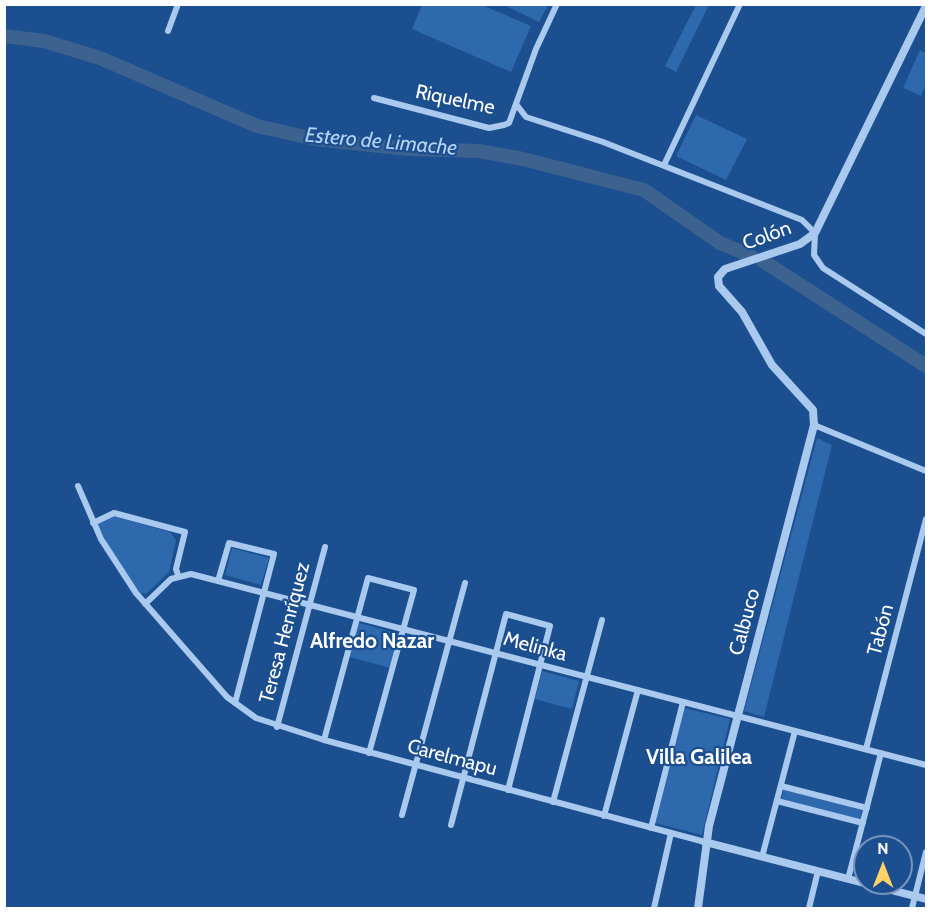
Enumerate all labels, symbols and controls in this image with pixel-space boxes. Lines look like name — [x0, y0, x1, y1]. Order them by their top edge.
street label: Riquelme — [413, 80, 497, 120]
water label: Estero de Limache — [304, 123, 458, 161]
street label: Colón — [739, 216, 795, 256]
street label: Teresa Henríquez — [255, 560, 315, 706]
street label: Calbuco — [725, 586, 765, 658]
street label: Tabón — [863, 602, 899, 658]
street label: Melinka — [501, 627, 569, 667]
district label: Alfredo Nazar — [310, 629, 434, 655]
street label: Carelmapu — [405, 735, 499, 781]
district label: Villa Galilea — [646, 745, 752, 771]
north arrow — [853, 835, 913, 895]
text: N — [877, 839, 889, 858]

